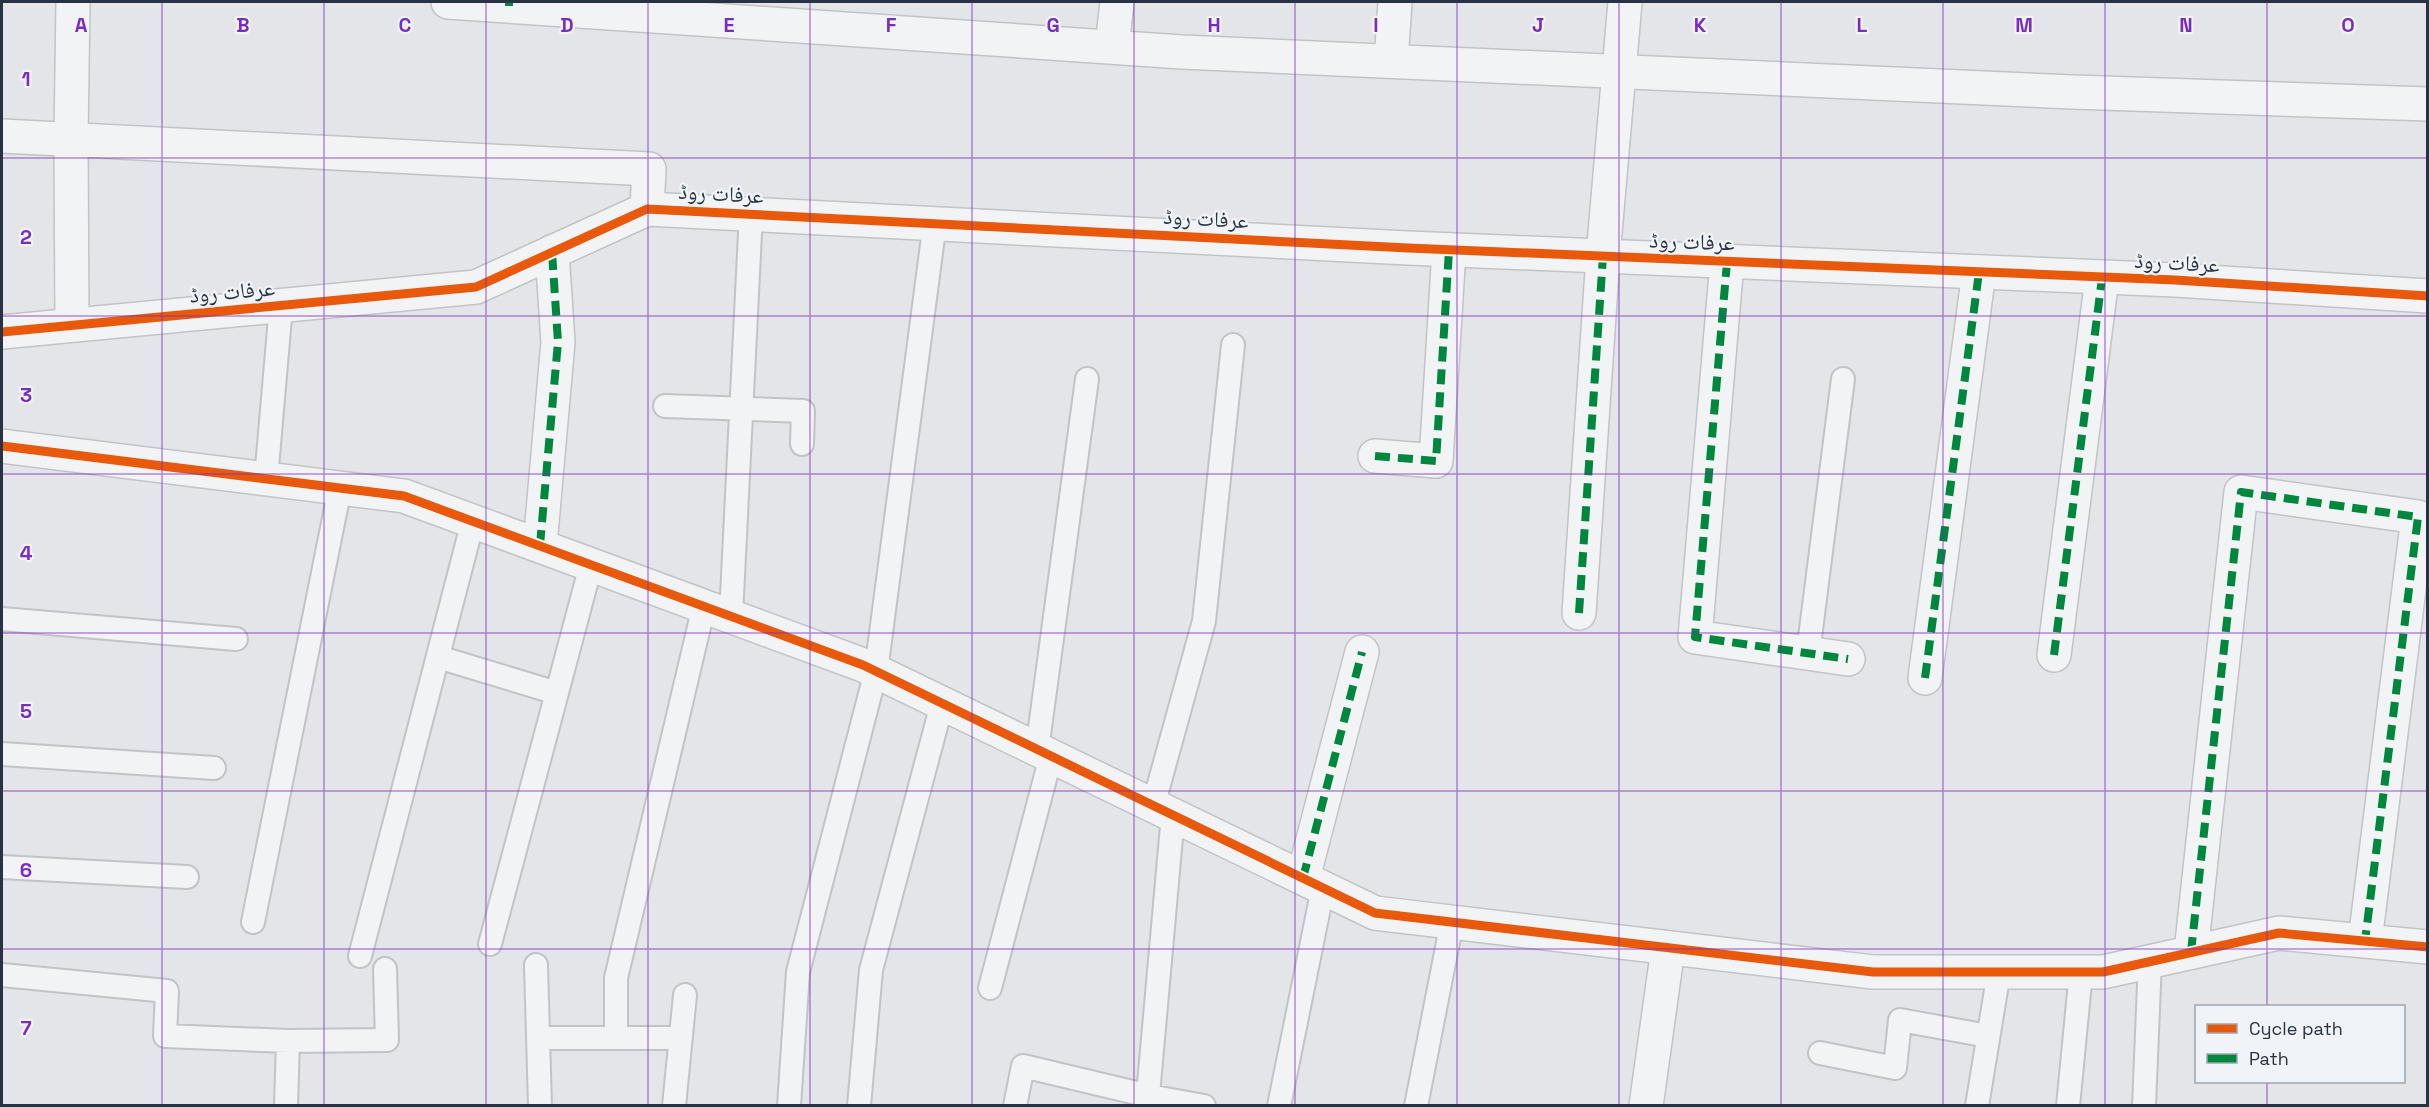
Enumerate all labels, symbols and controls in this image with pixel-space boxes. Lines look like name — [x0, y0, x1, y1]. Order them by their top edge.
text: A — [75, 12, 88, 38]
text: B — [236, 12, 250, 38]
text: C — [399, 12, 412, 38]
text: D — [560, 12, 574, 38]
text: E — [723, 12, 735, 38]
text: F — [886, 12, 897, 38]
text: G — [1046, 12, 1060, 38]
text: H — [1207, 12, 1221, 38]
text: I — [1373, 12, 1379, 38]
text: J — [1532, 12, 1544, 38]
text: K — [1694, 12, 1707, 38]
text: L — [1857, 12, 1868, 38]
text: M — [2015, 12, 2033, 38]
text: N — [2179, 12, 2193, 38]
text: O — [2341, 12, 2355, 38]
text: 1 — [21, 66, 31, 92]
street label: عرفات روڈ — [678, 177, 764, 209]
street label: عرفات روڈ — [1163, 202, 1249, 234]
text: 2 — [20, 224, 32, 250]
street label: عرفات روڈ — [1649, 226, 1735, 256]
street label: عرفات روڈ — [2134, 246, 2220, 278]
street label: عرفات روڈ — [188, 273, 276, 309]
text: 3 — [20, 382, 32, 408]
text: 4 — [20, 540, 33, 566]
text: 5 — [20, 698, 32, 724]
text: 6 — [20, 857, 32, 883]
legend — [2195, 1005, 2405, 1083]
text: 7 — [20, 1015, 32, 1041]
text: Cycle path — [2249, 1017, 2343, 1040]
text: Path — [2249, 1047, 2289, 1070]

